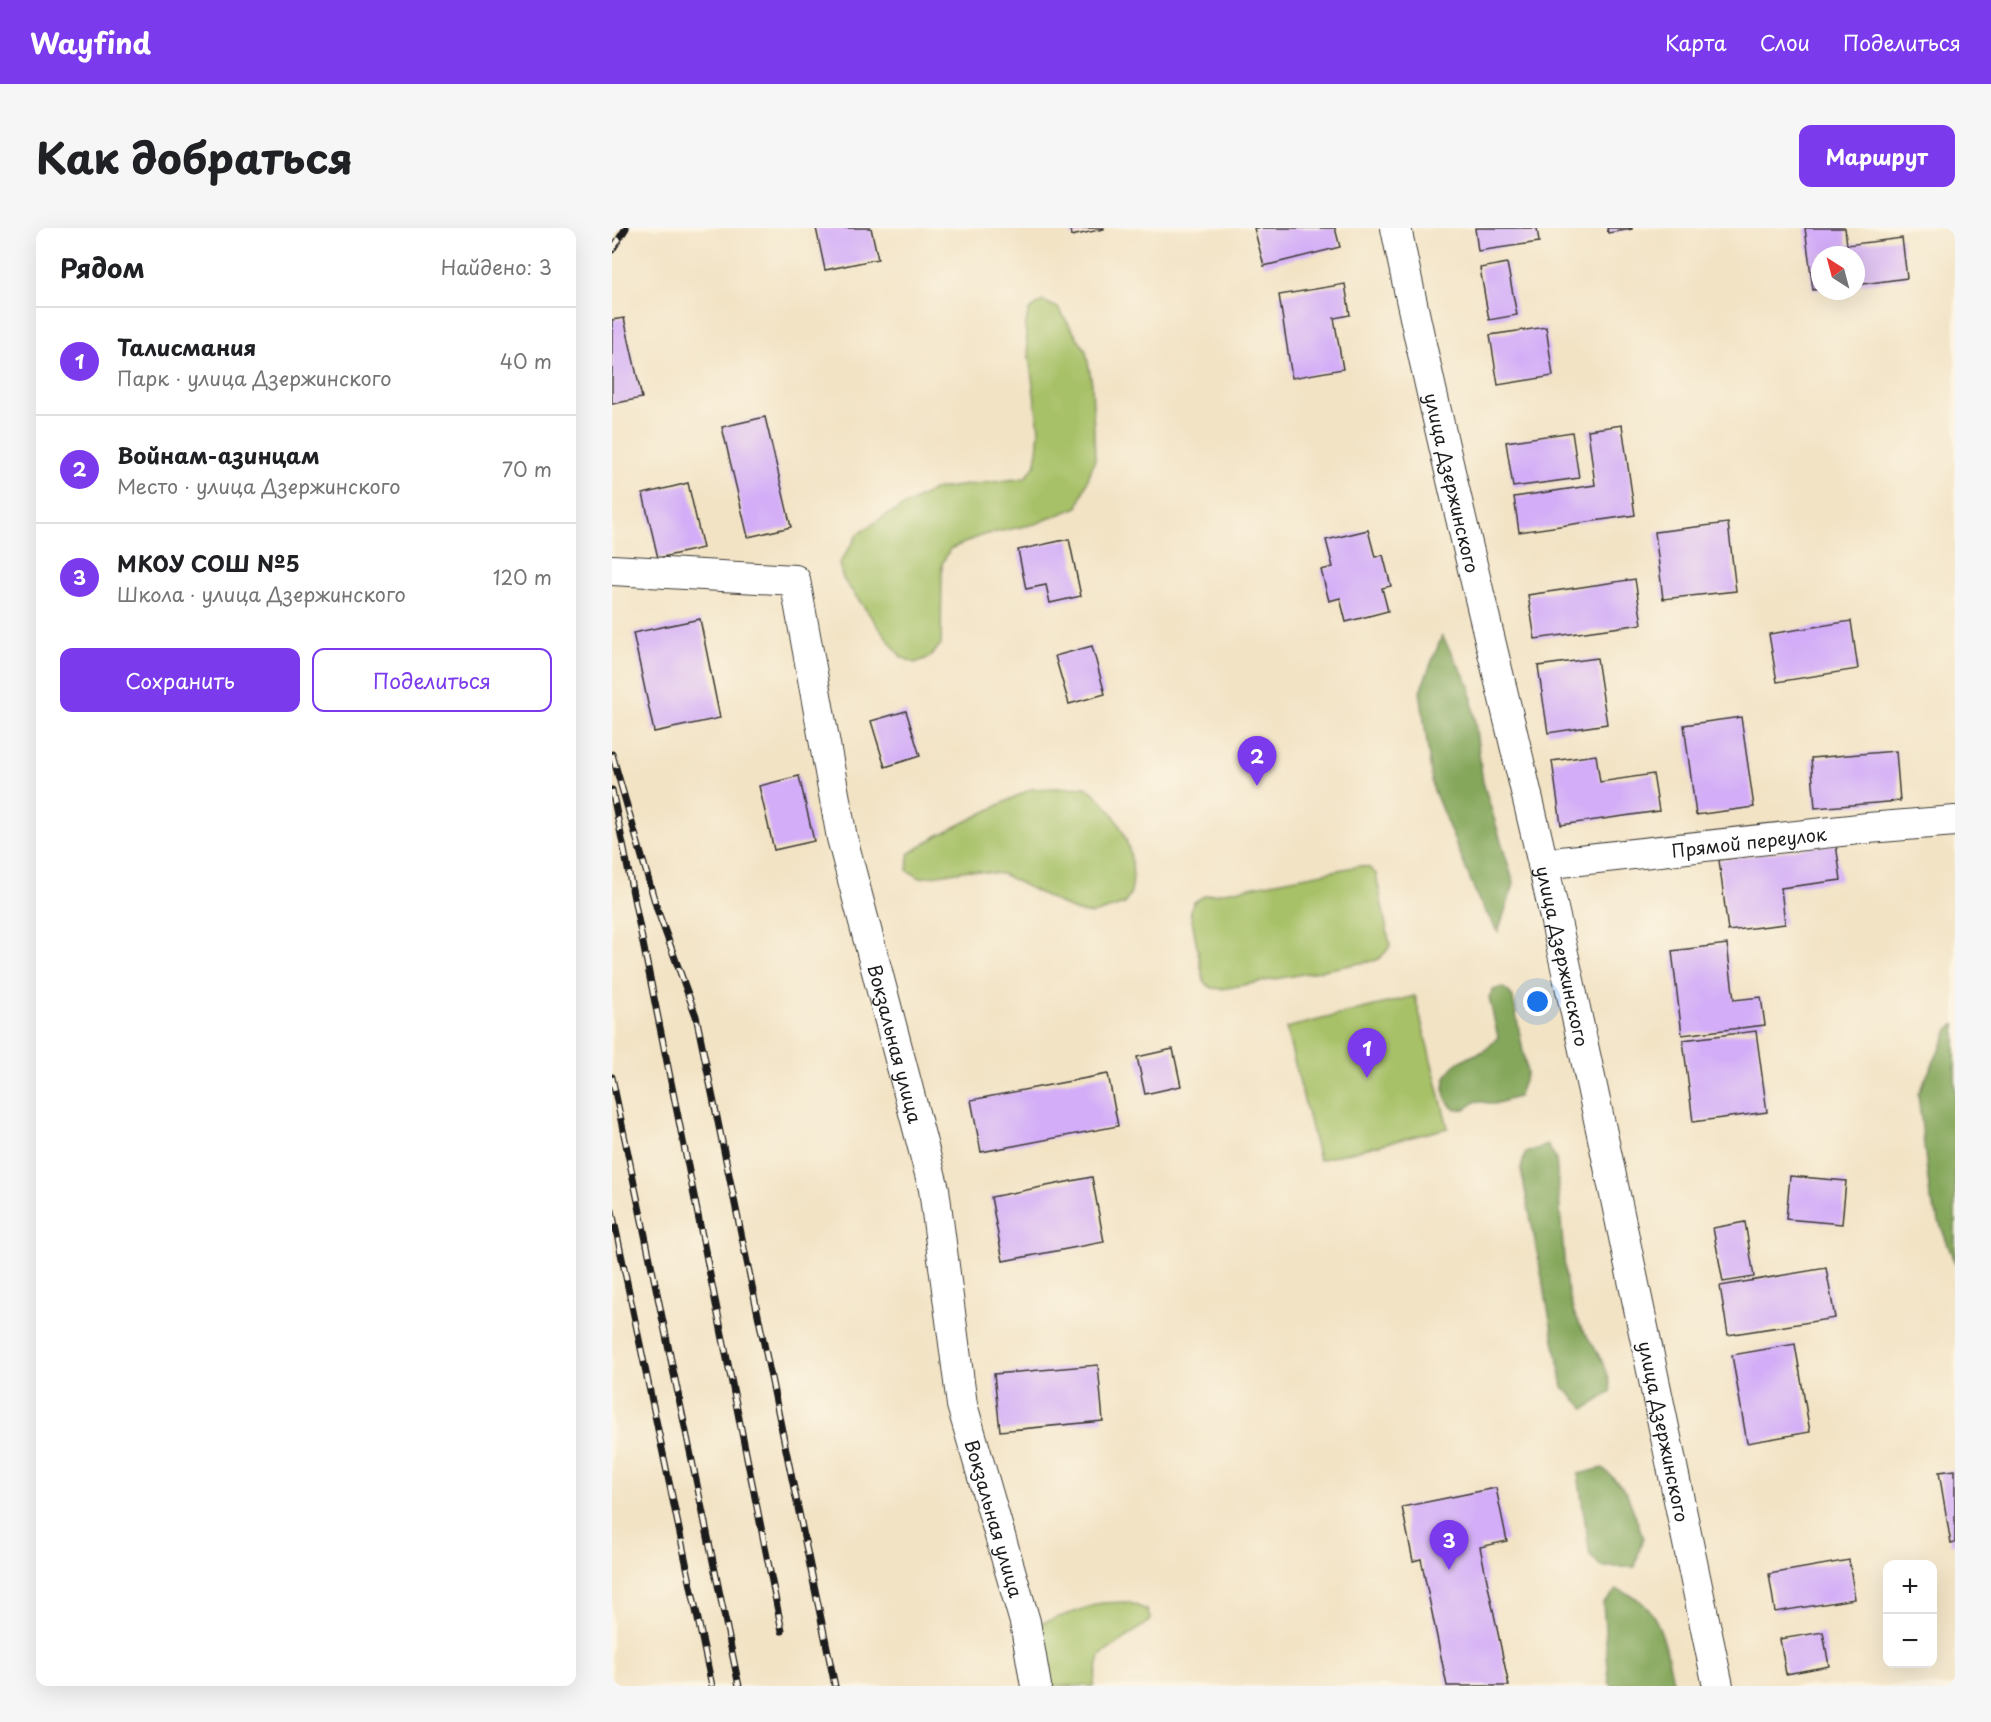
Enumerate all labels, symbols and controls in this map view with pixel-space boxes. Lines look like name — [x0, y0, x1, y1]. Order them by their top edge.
text: Wayfind — [30, 21, 151, 64]
text: Карта — [1665, 26, 1727, 58]
text: Слои — [1760, 26, 1810, 58]
text: Поделиться — [1843, 26, 1961, 58]
text: Как добраться — [36, 125, 353, 188]
button: Маршрут — [1799, 125, 1955, 187]
north arrow — [1811, 246, 1865, 300]
text: Рядом — [60, 248, 145, 287]
text: Найдено: 3 — [441, 252, 552, 282]
text: Талисмания — [117, 330, 256, 363]
text: 1 — [75, 346, 84, 376]
text: 40 m — [500, 346, 552, 376]
text: Парк · улица Дзержинского — [117, 363, 392, 393]
street label: улица Дзержинского — [1419, 390, 1487, 576]
text: Войнам-азинцам — [117, 438, 320, 471]
text: 2 — [72, 454, 87, 484]
text: 70 m — [502, 454, 552, 484]
text: Место · улица Дзержинского — [117, 471, 401, 501]
text: МКОУ СОШ №5 — [117, 546, 300, 579]
text: 3 — [73, 562, 86, 592]
text: 120 m — [493, 562, 552, 592]
text: Школа · улица Дзержинского — [117, 579, 406, 609]
button: Сохранить — [60, 648, 300, 712]
button: Поделиться — [312, 648, 552, 712]
pin: 2 — [1238, 736, 1276, 786]
street label: Прямой переулок — [1670, 819, 1828, 863]
street label: улица Дзержинского — [1530, 863, 1597, 1049]
street label: Вокзальная улица — [862, 961, 930, 1127]
your location — [1523, 987, 1552, 1016]
pin: 1 — [1348, 1028, 1386, 1078]
street label: улица Дзержинского — [1633, 1338, 1697, 1524]
street label: Вокзальная улица — [959, 1436, 1031, 1601]
pin: 3 — [1430, 1520, 1468, 1570]
map controls — [1883, 1560, 1937, 1668]
button: + — [1883, 1560, 1937, 1614]
button: − — [1883, 1614, 1937, 1668]

